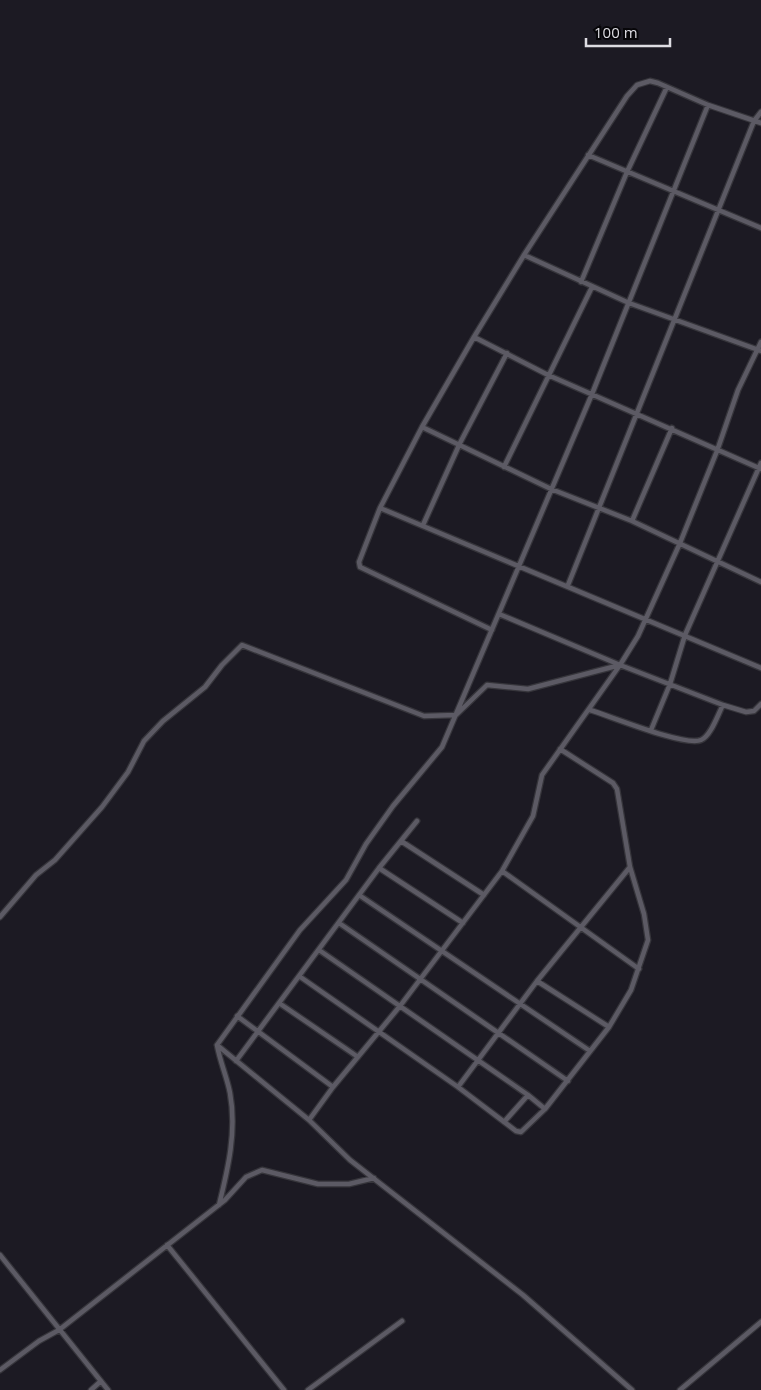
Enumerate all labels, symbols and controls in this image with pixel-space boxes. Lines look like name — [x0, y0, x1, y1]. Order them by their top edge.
scale bar — [586, 15, 670, 47]
text: 100 m — [594, 22, 638, 42]

